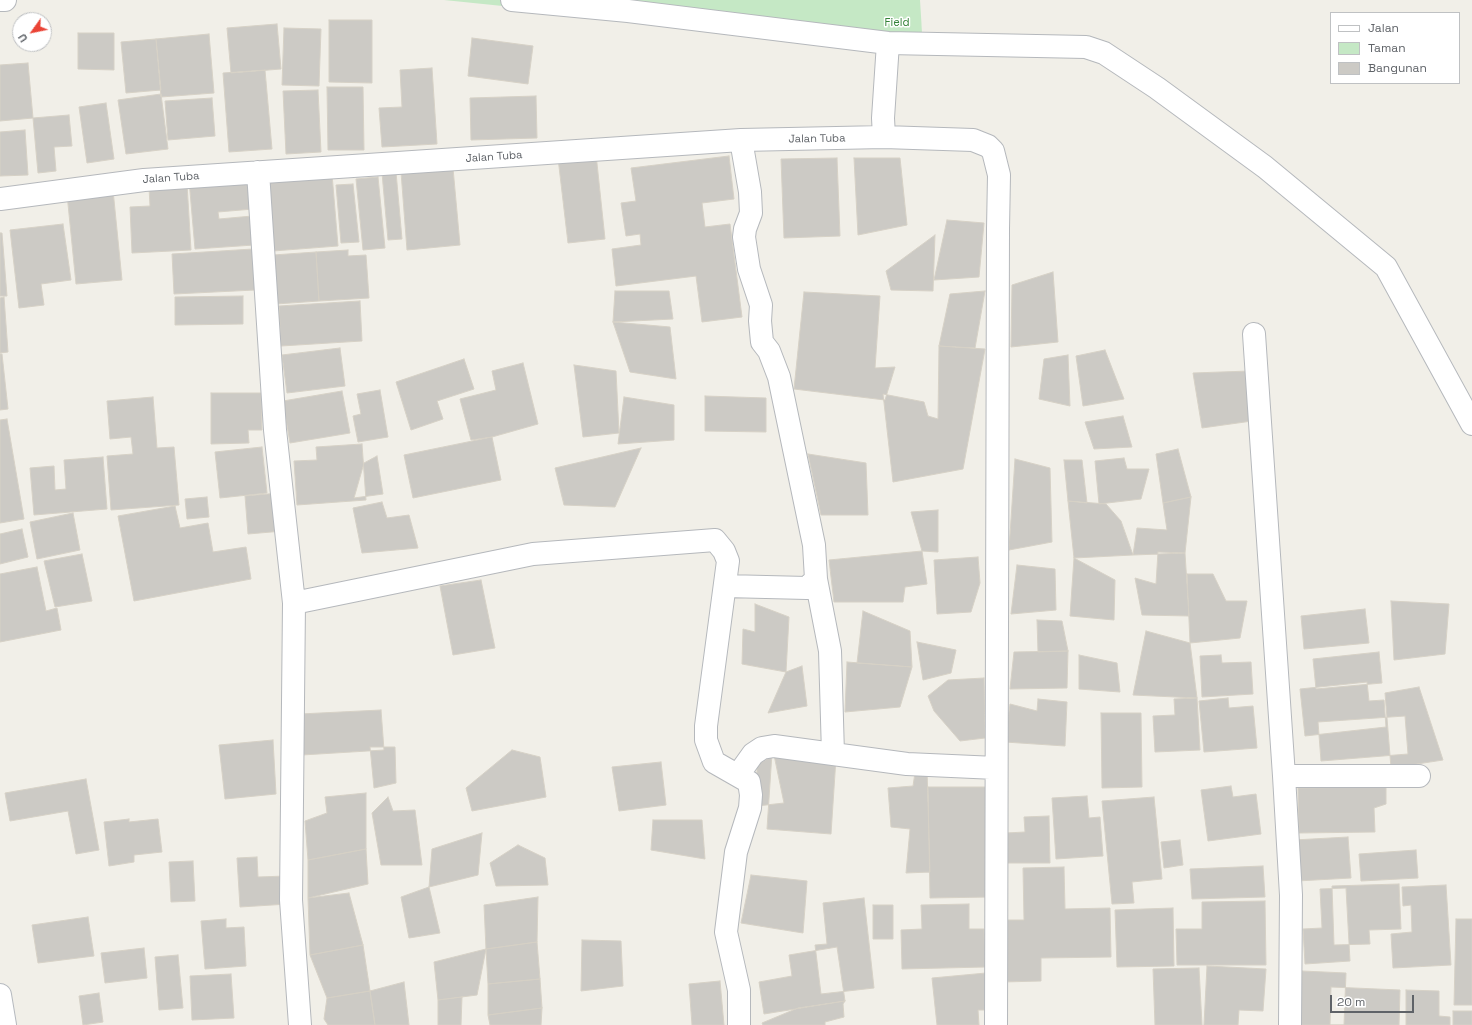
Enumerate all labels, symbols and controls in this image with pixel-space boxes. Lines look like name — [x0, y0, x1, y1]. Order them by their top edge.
north arrow — [12, 12, 52, 52]
legend — [1330, 12, 1460, 84]
park label: Field — [885, 16, 909, 30]
text: Jalan — [1368, 20, 1399, 36]
text: U — [15, 31, 31, 45]
text: Taman — [1368, 40, 1405, 56]
text: Bangunan — [1368, 60, 1427, 76]
street label: Jalan Tuba — [788, 132, 846, 146]
street label: Jalan Tuba — [465, 148, 523, 166]
street label: Jalan Tuba — [142, 169, 200, 187]
scale bar — [1332, 987, 1416, 1013]
text: 20 m — [1337, 994, 1365, 1010]

